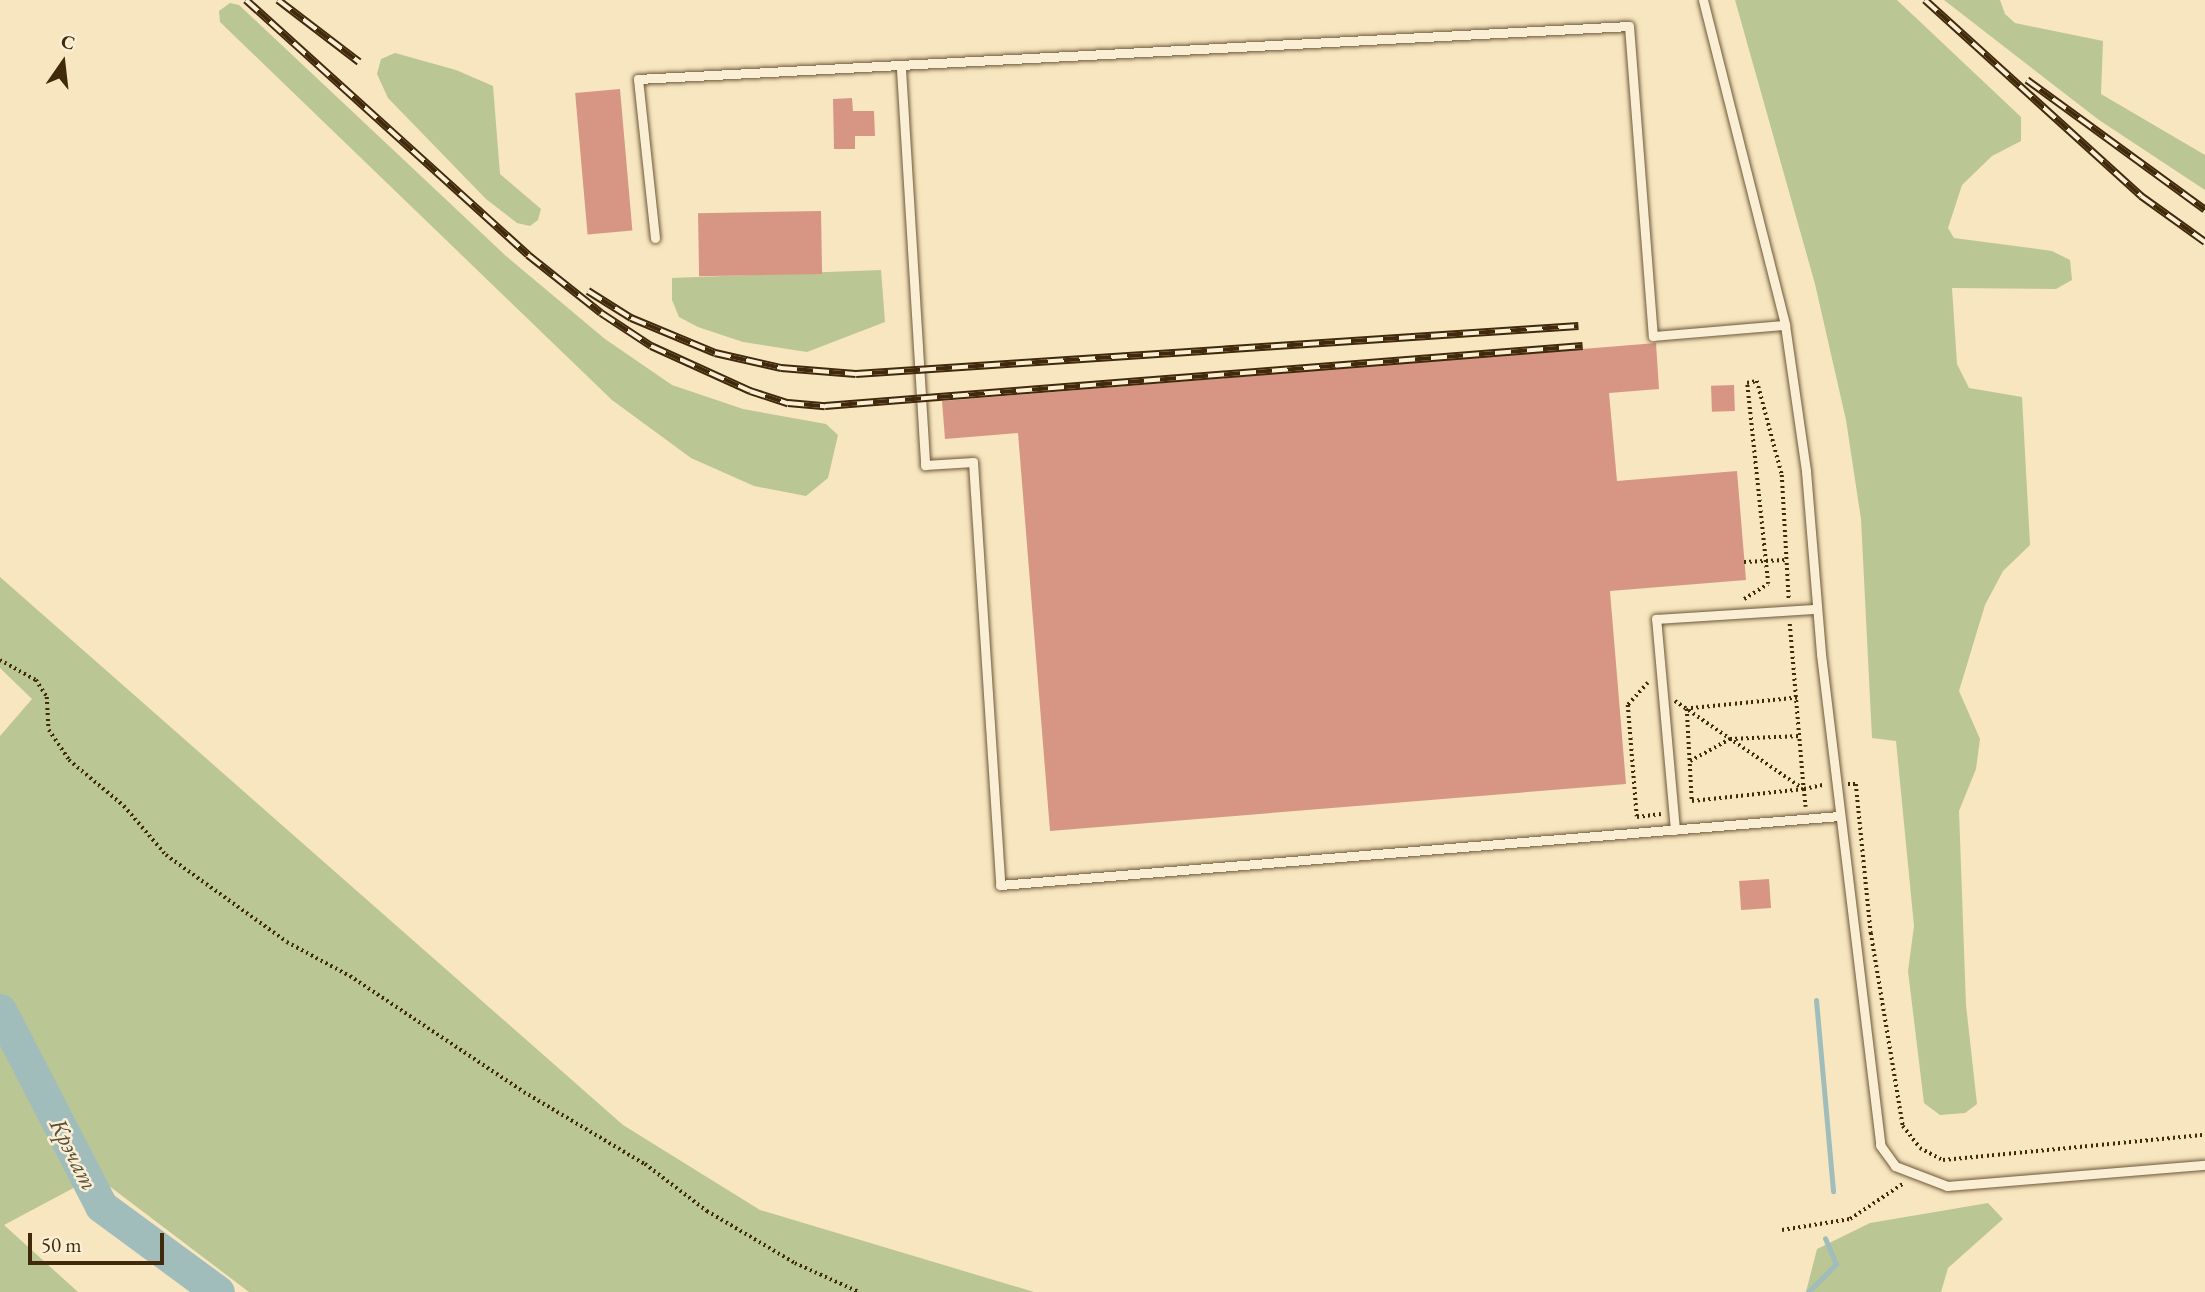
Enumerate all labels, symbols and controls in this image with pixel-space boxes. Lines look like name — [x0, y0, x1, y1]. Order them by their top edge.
north arrow — [28, 28, 98, 98]
text: С — [59, 28, 78, 56]
water label: Крэчат — [44, 1113, 104, 1195]
scale bar — [32, 1218, 168, 1262]
text: 50 m — [41, 1231, 82, 1258]

